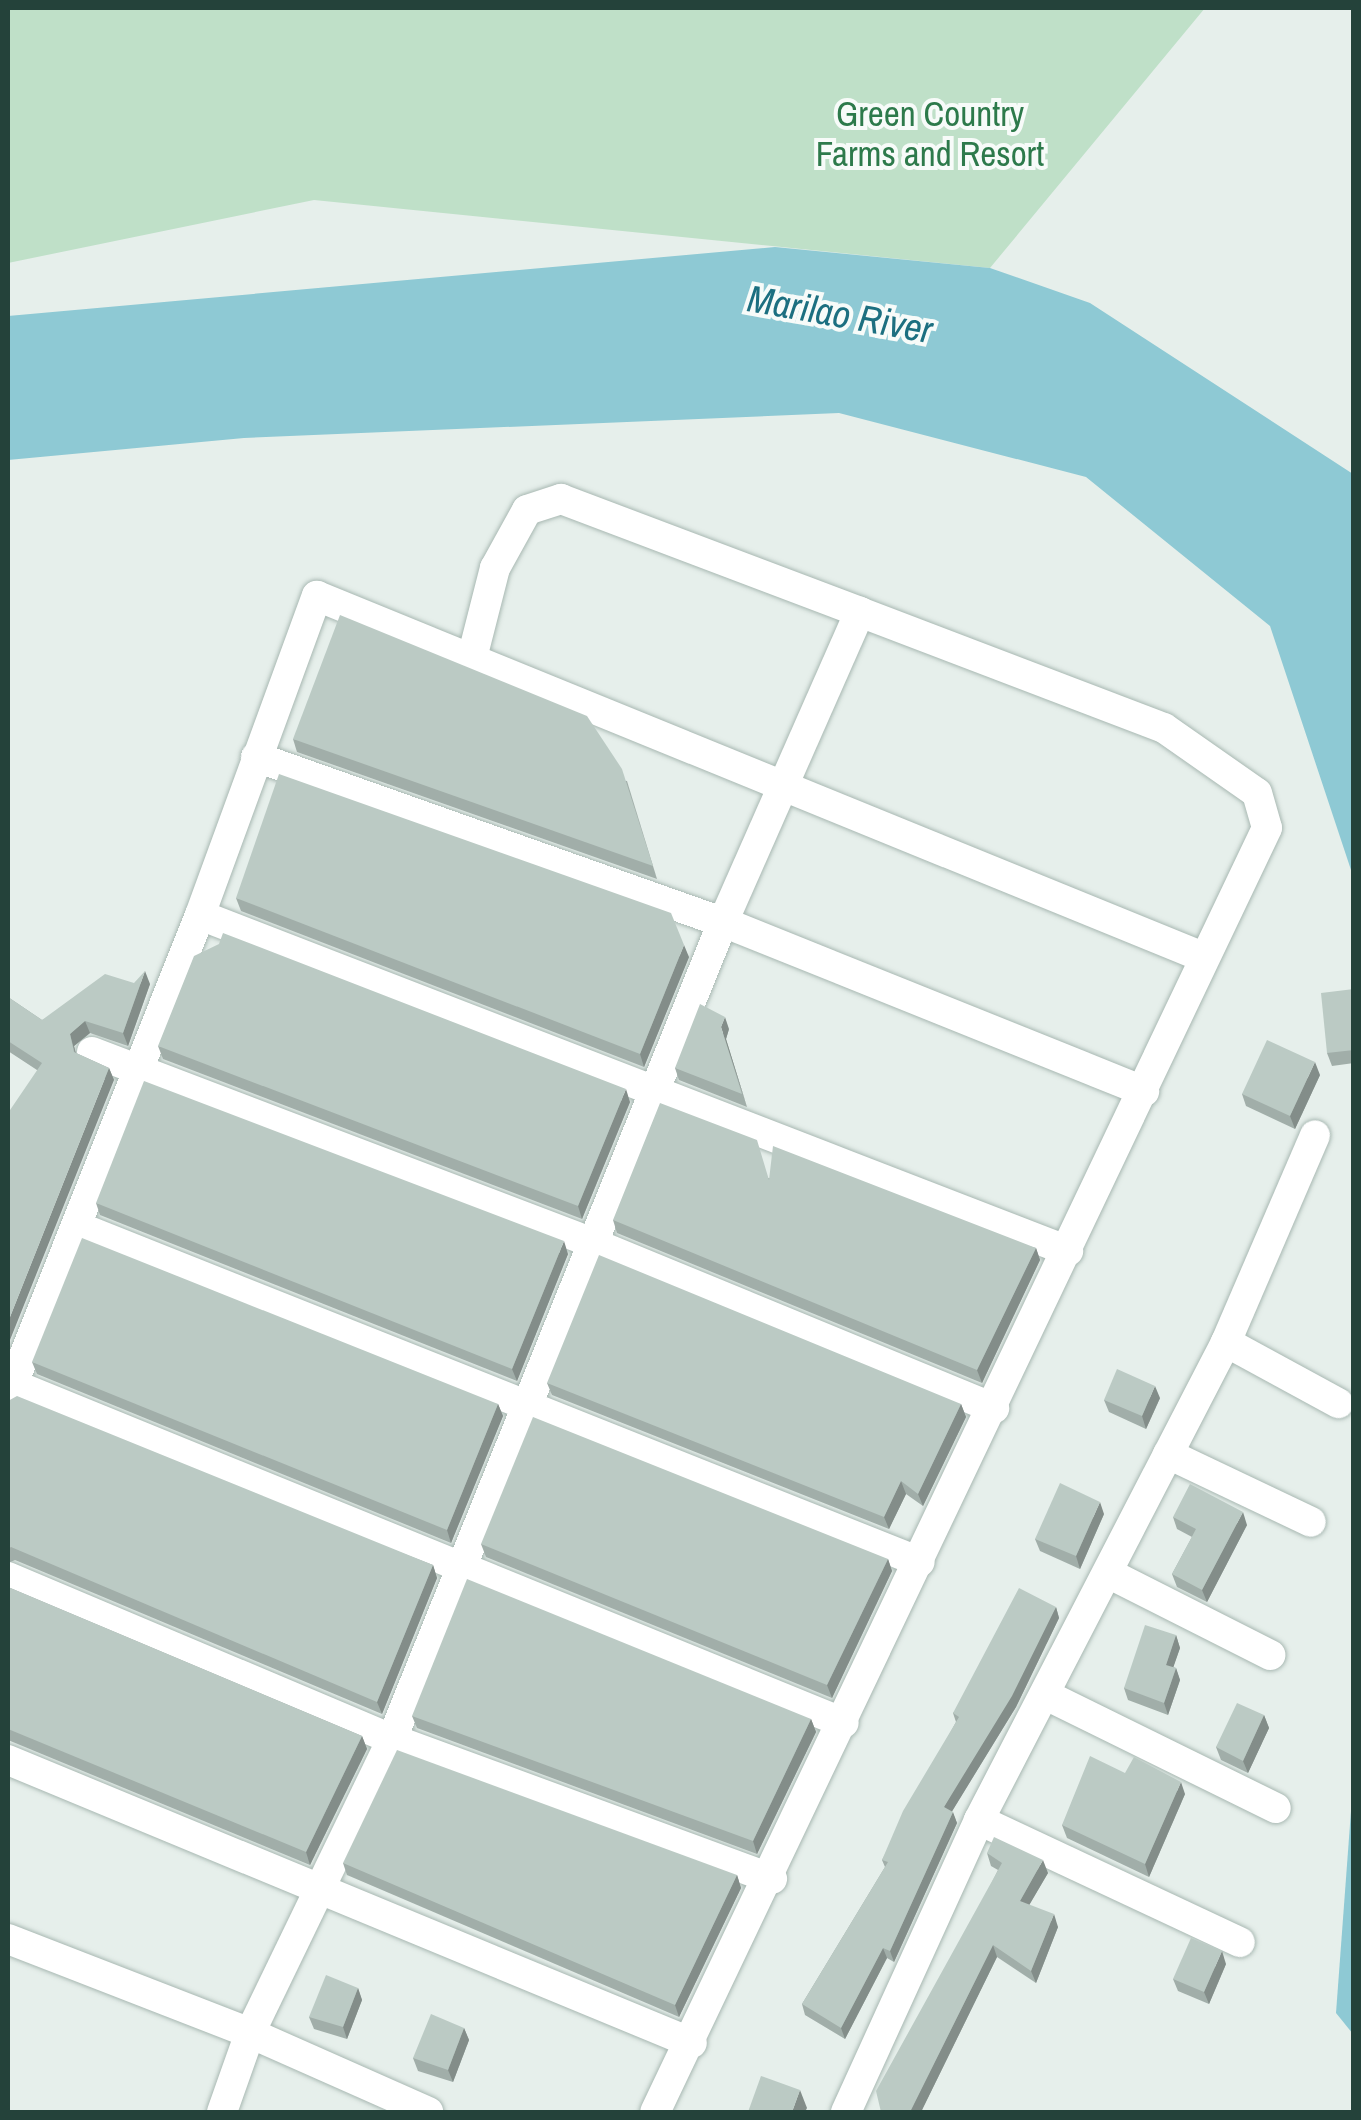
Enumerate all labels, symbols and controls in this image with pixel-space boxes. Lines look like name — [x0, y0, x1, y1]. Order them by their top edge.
park label: Green Country Farms and Resort — [816, 93, 1044, 175]
water label: Marilao River — [744, 275, 936, 353]

